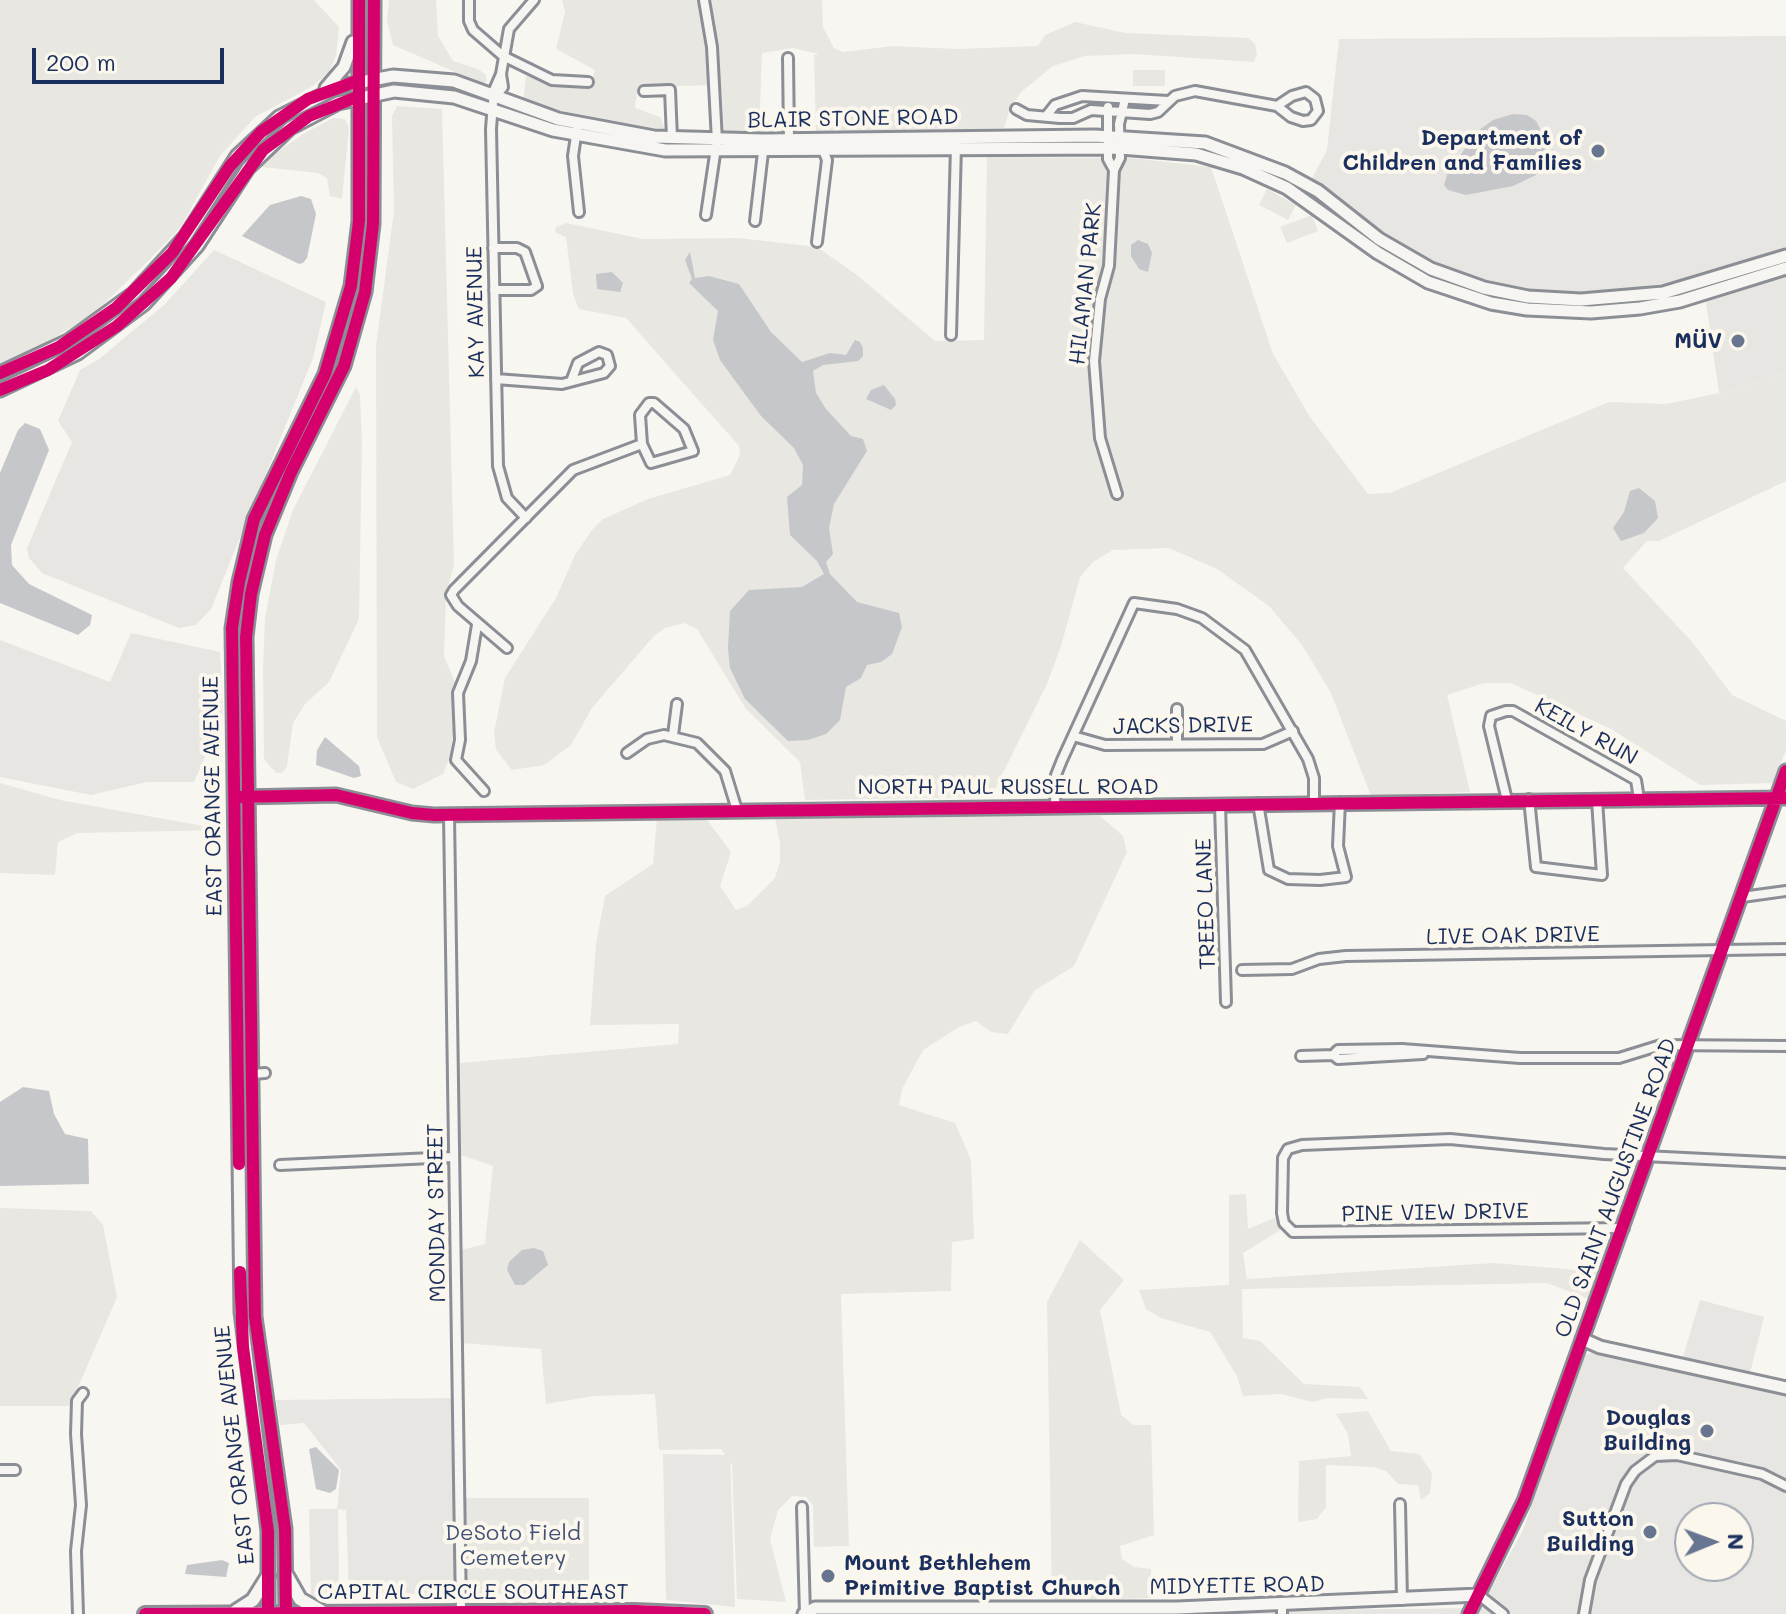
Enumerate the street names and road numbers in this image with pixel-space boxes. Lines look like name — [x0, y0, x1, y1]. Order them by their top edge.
street label: BLAIR STONE ROAD — [747, 104, 959, 134]
street label: HILAMAN PARK — [1064, 202, 1108, 366]
street label: KAY AVENUE — [462, 246, 490, 378]
street label: EAST ORANGE AVENUE — [198, 675, 228, 917]
street label: KEILY RUN — [1530, 693, 1642, 771]
street label: JACKS DRIVE — [1113, 712, 1253, 740]
street label: NORTH PAUL RUSSELL ROAD — [857, 774, 1159, 800]
street label: TREEO LANE — [1191, 838, 1221, 970]
street label: LIVE OAK DRIVE — [1426, 921, 1600, 951]
street label: OLD SAINT AUGUSTINE ROAD — [1549, 1035, 1683, 1341]
street label: MONDAY STREET — [422, 1123, 452, 1303]
street label: PINE VIEW DRIVE — [1341, 1198, 1529, 1228]
street label: EAST ORANGE AVENUE — [209, 1324, 261, 1566]
street label: MIDYETTE ROAD — [1149, 1571, 1325, 1601]
street label: CAPITAL CIRCLE SOUTHEAST — [317, 1579, 629, 1605]

